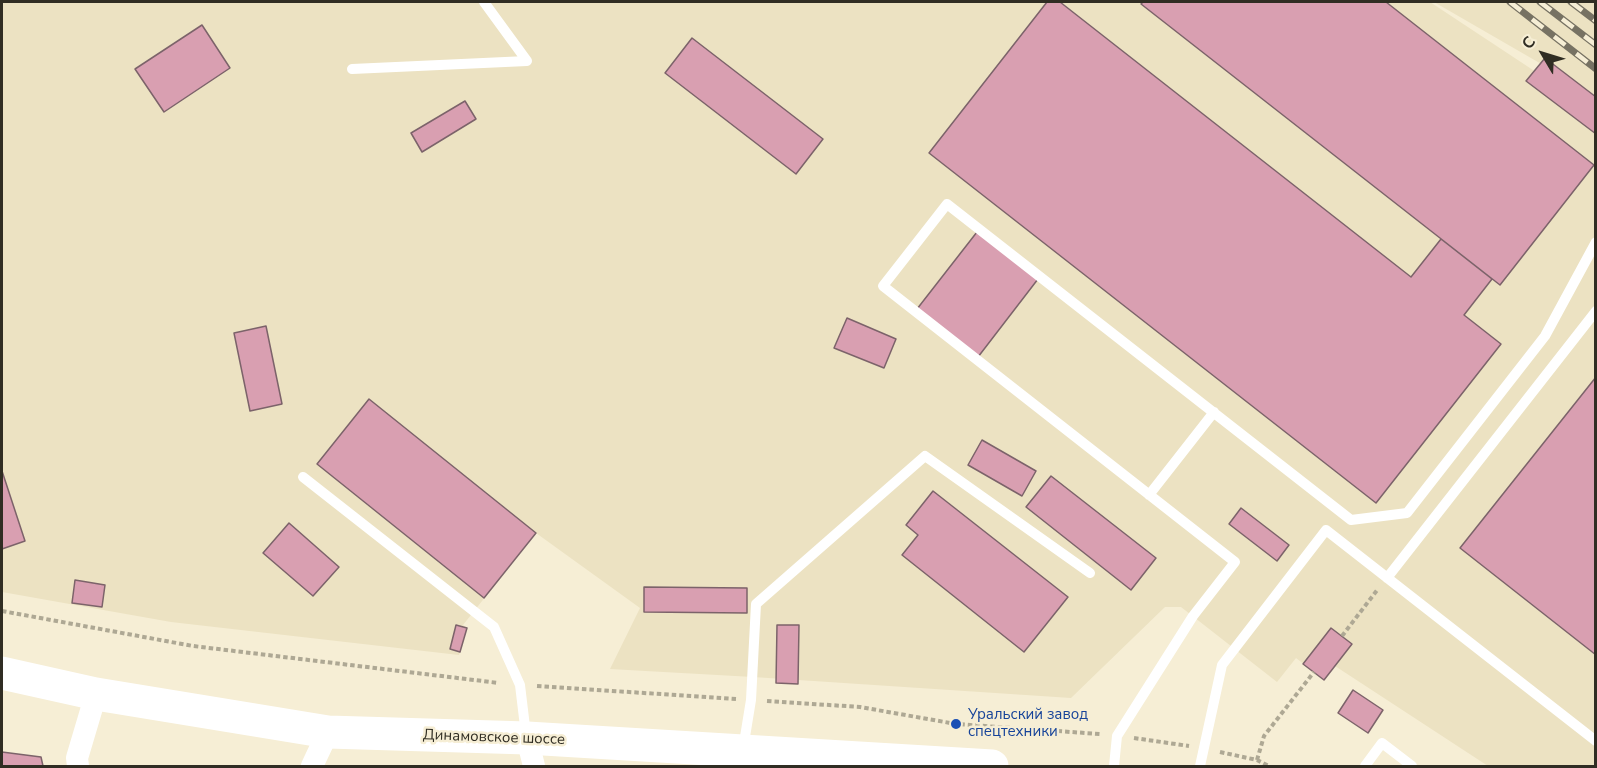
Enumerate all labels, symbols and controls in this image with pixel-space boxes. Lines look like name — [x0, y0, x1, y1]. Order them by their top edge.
north arrow — [1513, 24, 1573, 84]
text: С — [1517, 32, 1541, 54]
place label: Уральский завод спецтехники — [968, 706, 1088, 741]
marker: Уральский завод спецтехники — [949, 717, 963, 731]
street label: Динамовское шоссе — [423, 727, 565, 749]

